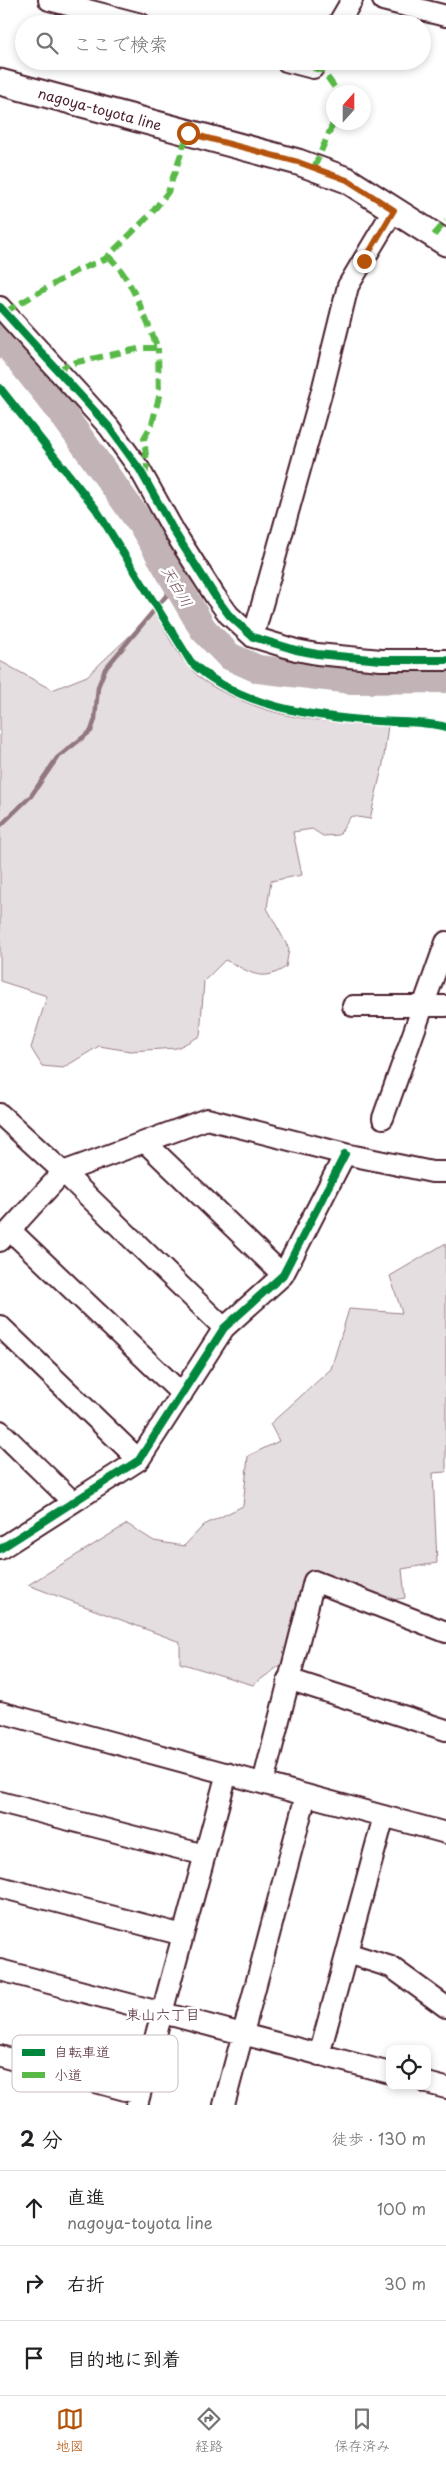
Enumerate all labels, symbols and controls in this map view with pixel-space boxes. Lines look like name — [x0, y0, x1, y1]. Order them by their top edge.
search box — [15, 15, 431, 70]
icon: search — [33, 29, 61, 57]
text: ここで検索 — [73, 29, 168, 57]
street label: nagoya-toyota line — [36, 82, 164, 136]
north arrow — [326, 85, 371, 130]
route start — [177, 122, 200, 145]
route end — [353, 250, 376, 273]
water label: 天白川 — [157, 561, 199, 611]
district label: 東山六丁目 — [125, 2002, 201, 2025]
legend — [12, 2035, 178, 2092]
text: 自転車道 — [54, 2041, 110, 2062]
map controls — [386, 2045, 431, 2090]
button: locate — [386, 2045, 431, 2090]
text: 小道 — [54, 2064, 82, 2085]
text: 2 分 — [20, 2122, 62, 2154]
text: 徒歩 · 130 m — [332, 2126, 426, 2150]
text: 直進 — [67, 2182, 105, 2210]
icon: ahead — [20, 2194, 48, 2222]
text: 100 m — [377, 2196, 426, 2220]
text: nagoya-toyota line — [67, 2210, 213, 2234]
icon: right — [20, 2269, 48, 2297]
text: 右折 — [67, 2269, 105, 2297]
text: 30 m — [384, 2271, 426, 2295]
icon: arrive — [20, 2344, 48, 2372]
text: 目的地に到着 — [67, 2344, 181, 2372]
tab: 地図 — [56, 2405, 84, 2456]
tab: 経路 — [195, 2405, 223, 2456]
tab: 保存済み — [334, 2405, 390, 2456]

